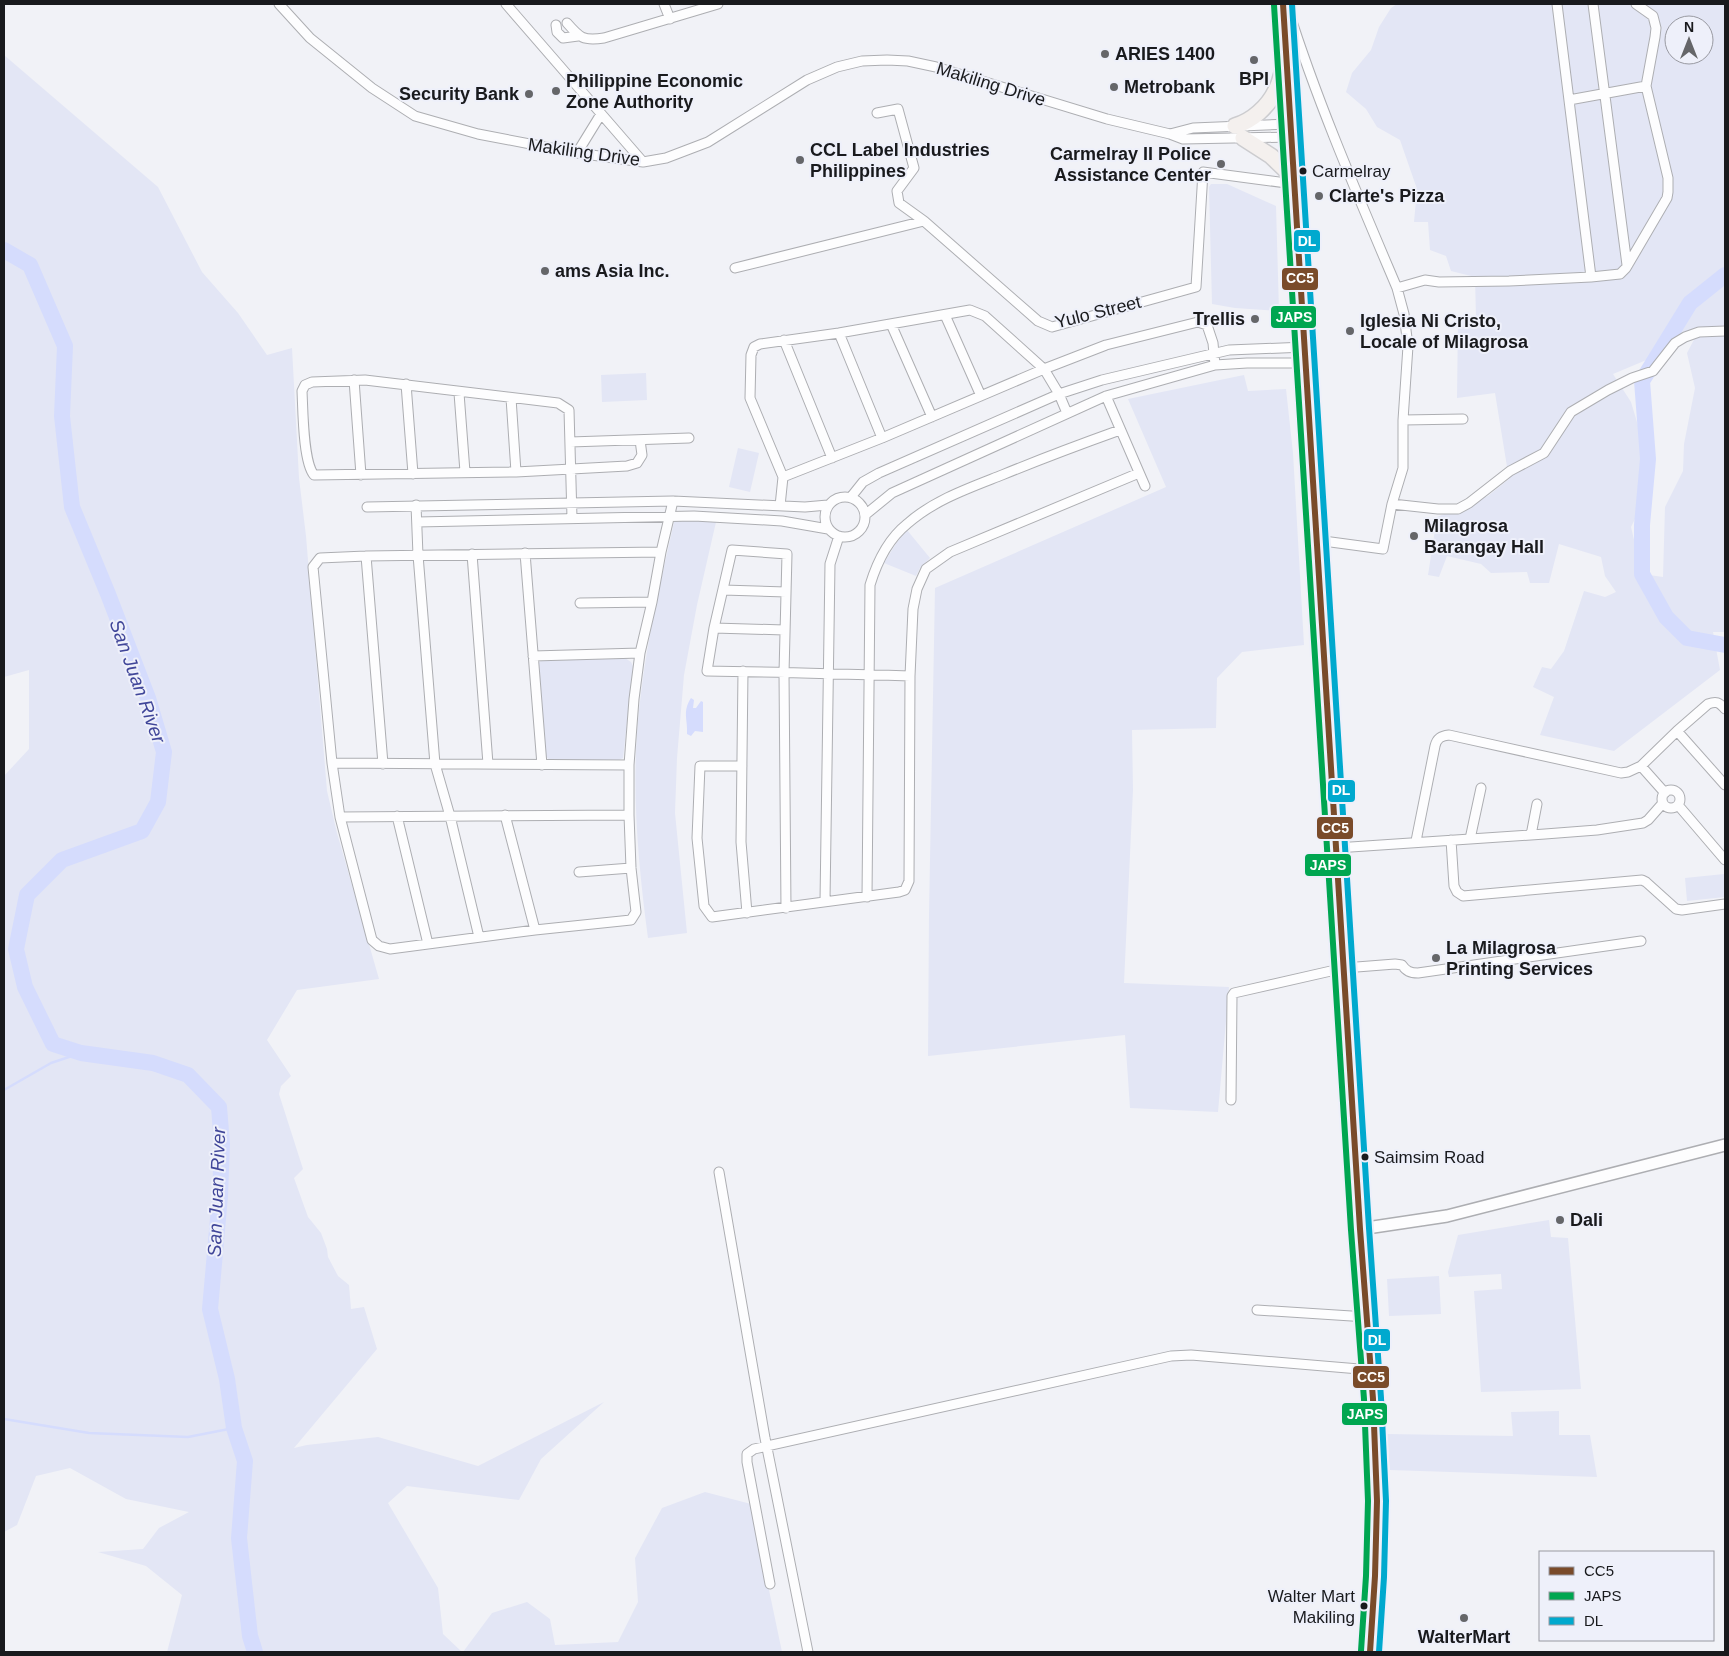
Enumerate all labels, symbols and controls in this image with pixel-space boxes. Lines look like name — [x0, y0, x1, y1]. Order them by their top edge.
north arrow — [1664, 15, 1714, 65]
text: N — [1684, 19, 1694, 35]
place label: ARIES 1400 — [1115, 44, 1215, 64]
marker: ARIES 1400 — [1099, 48, 1111, 60]
marker: BPI — [1248, 54, 1260, 66]
street label: Makiling Drive — [934, 58, 1048, 110]
place label: BPI — [1239, 69, 1269, 89]
place label: Philippine Economic Zone Authority — [566, 71, 743, 112]
place label: Metrobank — [1124, 77, 1216, 97]
marker: Metrobank — [1108, 81, 1120, 93]
place label: Security Bank — [399, 84, 520, 104]
marker: Philippine Economic Zone Authority — [550, 85, 562, 97]
marker: Security Bank — [523, 88, 535, 100]
street label: Makiling Drive — [527, 134, 641, 170]
place label: CCL Label Industries Philippines — [810, 140, 990, 181]
place label: Carmelray II Police Assistance Center — [1050, 144, 1211, 185]
marker: CCL Label Industries Philippines — [794, 154, 806, 166]
marker: Carmelray II Police Assistance Center — [1215, 158, 1227, 170]
place label: Carmelray — [1312, 162, 1391, 181]
marker: Carmelray — [1298, 166, 1308, 176]
place label: Clarte's Pizza — [1329, 186, 1445, 206]
marker: Clarte's Pizza — [1313, 190, 1325, 202]
line badge: DL — [1293, 229, 1321, 253]
text: DL — [1298, 233, 1317, 249]
place label: ams Asia Inc. — [555, 261, 669, 281]
marker: ams Asia Inc. — [539, 265, 551, 277]
line badge: CC5 — [1281, 267, 1319, 291]
text: CC5 — [1286, 270, 1314, 286]
street label: Yulo Street — [1053, 292, 1143, 332]
line badge: JAPS — [1270, 305, 1317, 329]
place label: Trellis — [1193, 309, 1245, 329]
text: JAPS — [1276, 309, 1312, 325]
place label: Iglesia Ni Cristo, Locale of Milagrosa — [1360, 311, 1529, 352]
marker: Trellis — [1249, 313, 1261, 325]
marker: Iglesia Ni Cristo, Locale of Milagrosa — [1344, 325, 1356, 337]
place label: Milagrosa Barangay Hall — [1424, 516, 1544, 557]
marker: Milagrosa Barangay Hall — [1408, 530, 1420, 542]
water label: San Juan River — [105, 617, 170, 746]
line badge: DL — [1327, 779, 1356, 803]
text: DL — [1332, 782, 1351, 798]
line badge: CC5 — [1316, 816, 1354, 840]
text: CC5 — [1321, 820, 1349, 836]
line badge: JAPS — [1304, 853, 1352, 877]
text: JAPS — [1310, 857, 1346, 873]
place label: La Milagrosa Printing Services — [1446, 938, 1593, 979]
marker: La Milagrosa Printing Services — [1430, 952, 1442, 964]
water label: San Juan River — [204, 1126, 229, 1257]
place label: Saimsim Road — [1374, 1148, 1485, 1167]
marker: Saimsim Road — [1360, 1152, 1370, 1162]
place label: Dali — [1570, 1210, 1603, 1230]
marker: Dali — [1554, 1214, 1566, 1226]
line badge: DL — [1363, 1328, 1391, 1352]
text: DL — [1368, 1332, 1387, 1348]
line badge: CC5 — [1352, 1365, 1390, 1389]
text: CC5 — [1357, 1369, 1385, 1385]
line badge: JAPS — [1341, 1402, 1388, 1426]
text: JAPS — [1347, 1406, 1383, 1422]
legend — [1539, 1551, 1714, 1641]
text: CC5 — [1584, 1562, 1614, 1579]
place label: Walter Mart Makiling — [1268, 1587, 1355, 1627]
text: JAPS — [1584, 1587, 1622, 1604]
marker: Walter Mart Makiling — [1359, 1601, 1369, 1611]
marker: WalterMart — [1458, 1612, 1470, 1624]
text: DL — [1584, 1612, 1603, 1629]
place label: WalterMart — [1418, 1627, 1510, 1647]

